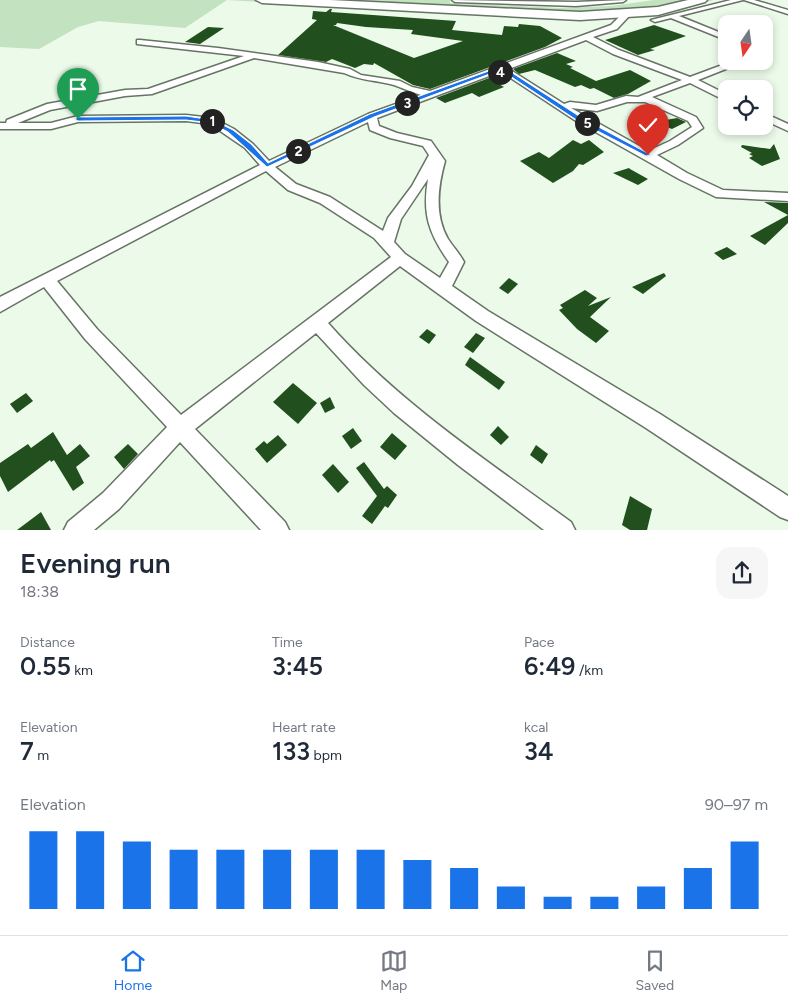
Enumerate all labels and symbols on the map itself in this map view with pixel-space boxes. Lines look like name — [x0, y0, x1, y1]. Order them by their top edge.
north arrow — [718, 15, 772, 70]
pin: 4 — [488, 60, 512, 84]
pin — [57, 68, 99, 119]
pin: 3 — [394, 90, 420, 116]
pin — [627, 104, 669, 155]
pin: 1 — [200, 108, 224, 134]
pin: 5 — [574, 110, 600, 136]
pin: 2 — [286, 138, 310, 164]

